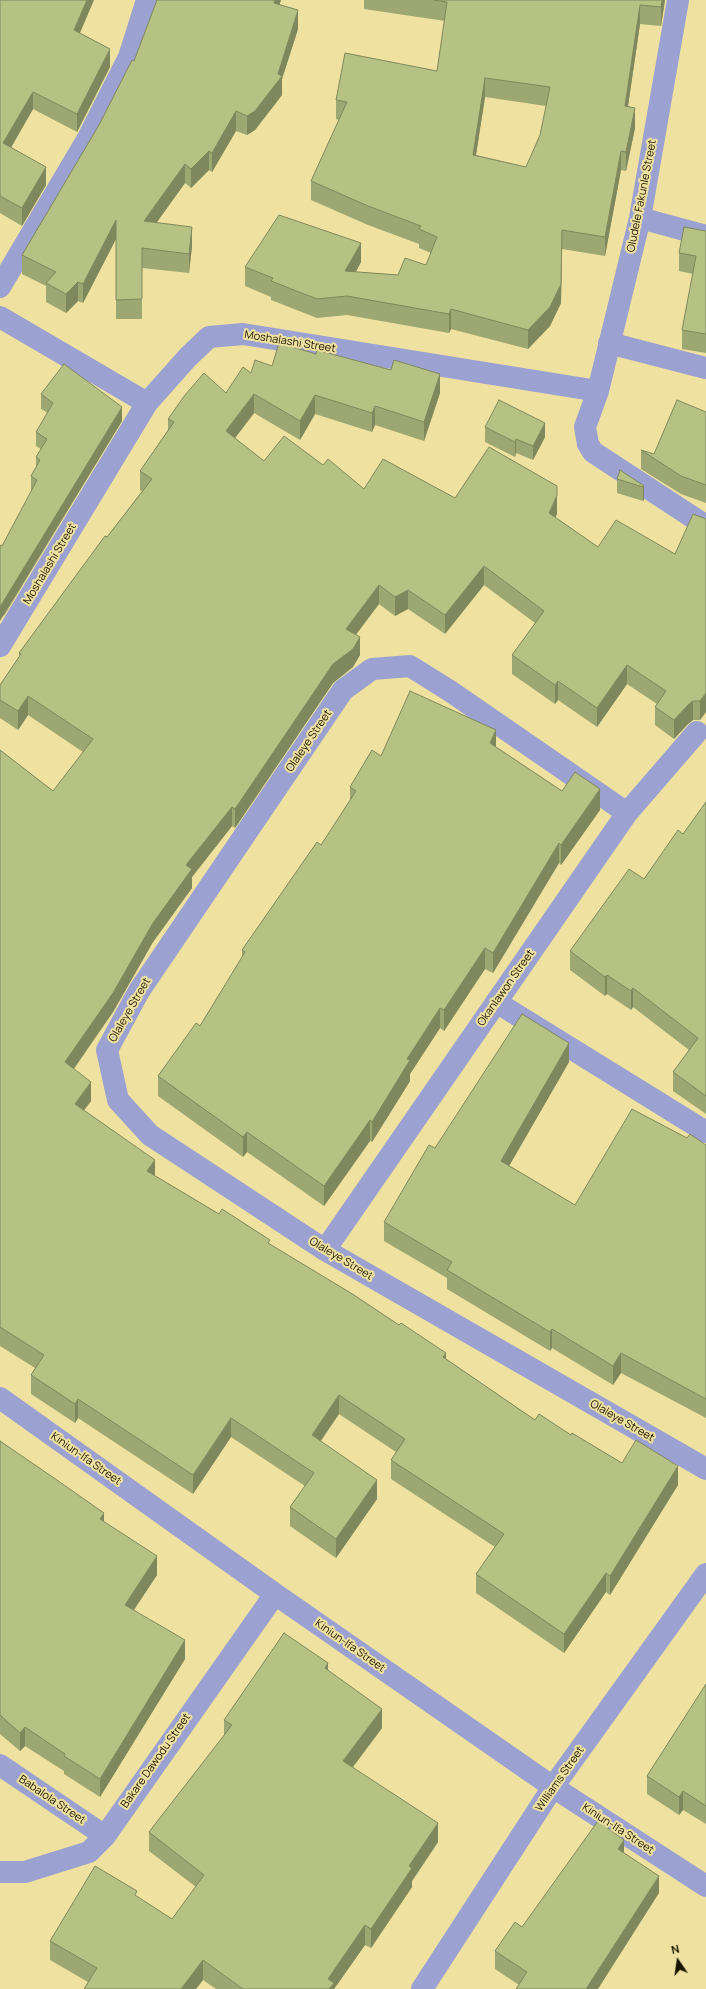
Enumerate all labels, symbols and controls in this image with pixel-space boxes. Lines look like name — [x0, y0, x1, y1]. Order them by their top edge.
street label: Oludele Fakunle Street — [625, 138, 659, 254]
street label: Moshalashi Street — [243, 328, 337, 356]
street label: Moshalashi Street — [21, 521, 79, 607]
street label: Olaleye Street — [283, 707, 335, 775]
street label: Okanlawon Street — [475, 947, 537, 1029]
street label: Olaleye Street — [106, 976, 154, 1044]
street label: Olaleye Street — [307, 1235, 375, 1283]
street label: Olaleye Street — [588, 1397, 656, 1445]
street label: Kiniun-Ifa Street — [48, 1430, 124, 1488]
street label: Kiniun-Ifa Street — [312, 1617, 388, 1675]
street label: Bakare Dawodu Street — [118, 1711, 194, 1811]
street label: Williams Street — [533, 1744, 587, 1814]
street label: Babalola Street — [16, 1773, 88, 1827]
street label: Kiniun-Ifa Street — [580, 1801, 656, 1857]
north arrow — [658, 1941, 698, 1981]
text: N — [670, 1941, 681, 1957]

